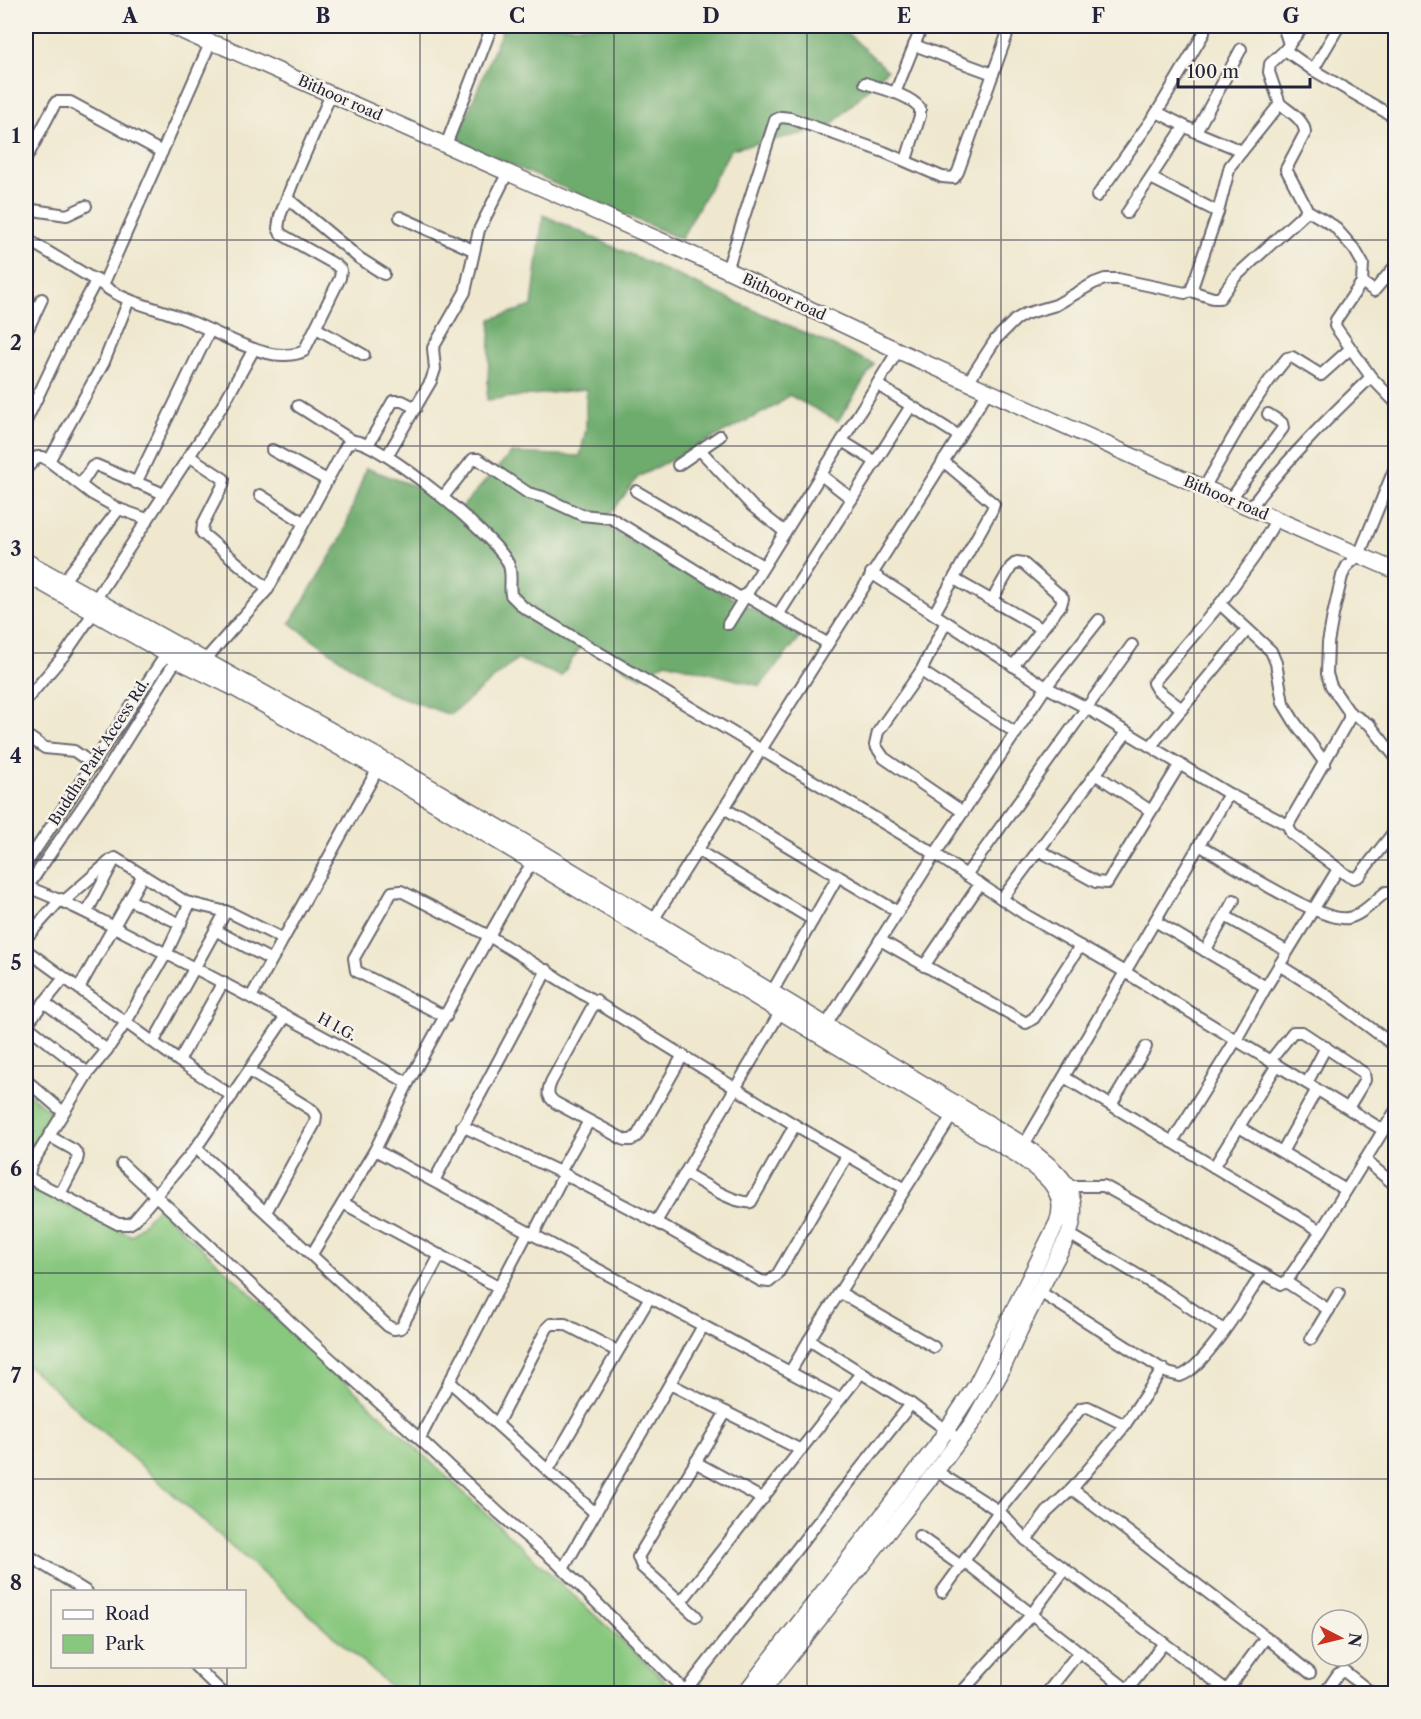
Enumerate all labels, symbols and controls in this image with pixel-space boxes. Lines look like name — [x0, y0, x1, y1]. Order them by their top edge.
text: A — [121, 4, 138, 28]
text: B — [316, 4, 331, 28]
text: C — [509, 4, 525, 28]
text: D — [702, 4, 720, 28]
text: E — [897, 4, 911, 28]
text: F — [1091, 4, 1105, 28]
text: G — [1283, 4, 1300, 28]
scale bar — [1178, 51, 1310, 89]
text: 100 m — [1187, 61, 1239, 83]
street label: Bithoor road — [295, 70, 385, 125]
text: 1 — [12, 124, 21, 148]
street label: Bithoor road — [739, 269, 829, 324]
text: 2 — [10, 331, 22, 355]
street label: Bithoor road — [1181, 471, 1272, 524]
text: 3 — [10, 537, 22, 561]
street label: Buddha Park Access Rd. — [44, 675, 153, 829]
text: 4 — [10, 744, 22, 768]
text: 5 — [10, 951, 22, 975]
street label: H I.G. — [314, 1008, 360, 1045]
text: 6 — [10, 1157, 22, 1181]
text: 7 — [11, 1364, 22, 1388]
text: 8 — [10, 1571, 22, 1595]
legend — [51, 1590, 246, 1668]
text: Road — [105, 1603, 150, 1625]
north arrow — [1310, 1608, 1370, 1668]
text: N — [1344, 1632, 1366, 1648]
text: Park — [105, 1633, 146, 1655]

